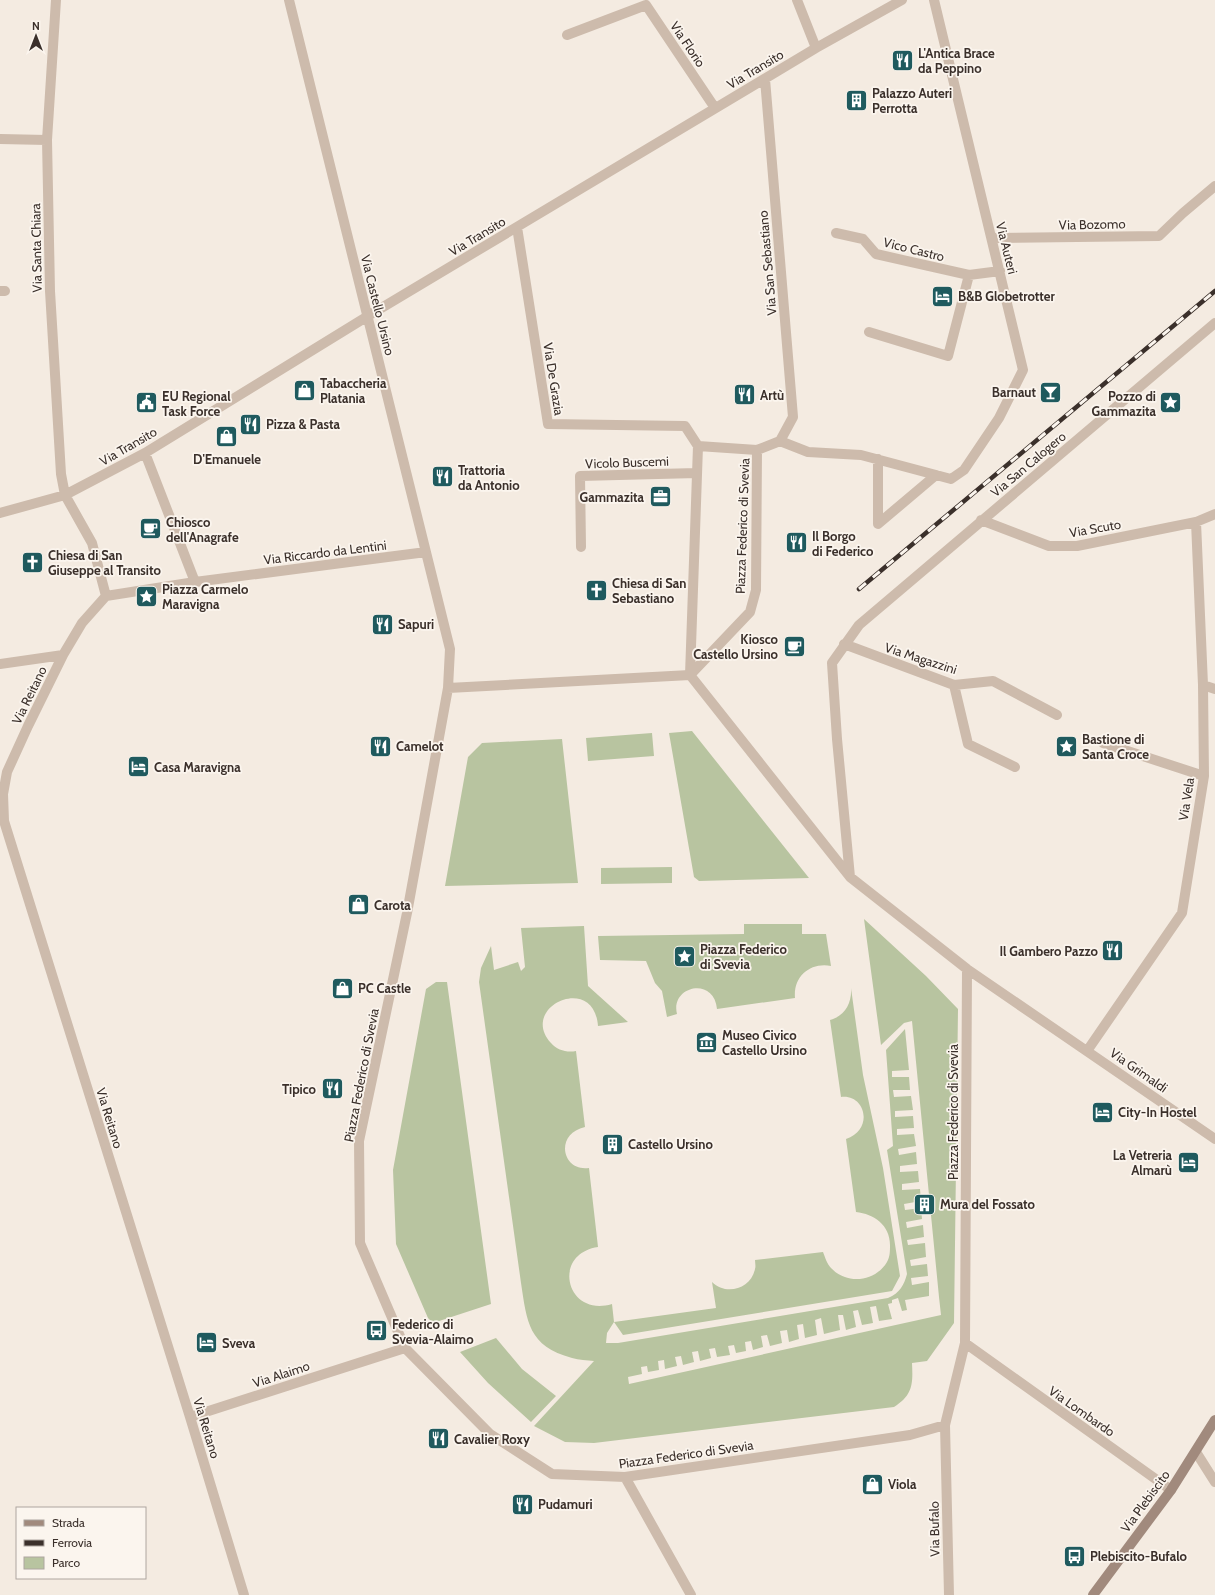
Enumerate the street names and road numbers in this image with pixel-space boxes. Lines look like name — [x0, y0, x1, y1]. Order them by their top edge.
street label: Via Florio — [667, 18, 709, 70]
street label: Via Transito — [724, 46, 786, 92]
street label: Via Santa Chiara — [27, 202, 45, 293]
street label: Via San Sebastiano — [754, 210, 780, 316]
street label: Via Transito — [446, 213, 508, 259]
street label: Via Bozomo — [1058, 215, 1126, 233]
street label: Via Auteri — [993, 220, 1021, 276]
street label: Vico Castro — [882, 234, 946, 264]
street label: Via Castello Ursino — [358, 253, 398, 357]
street label: Via De Grazia — [540, 341, 568, 417]
street label: Via Transito — [97, 423, 159, 469]
street label: Via San Calogero — [987, 428, 1069, 500]
street label: Vicolo Buscemi — [585, 453, 669, 471]
street label: Piazza Federico di Svevia — [732, 457, 752, 594]
street label: Via Scuto — [1068, 516, 1122, 540]
street label: Via Riccardo da Lentini — [263, 537, 387, 567]
street label: Via Magazzini — [883, 639, 959, 677]
street label: Via Reitano — [8, 663, 50, 727]
street label: Via Vela — [1175, 776, 1197, 822]
street label: Piazza Federico di Svevia — [340, 1006, 382, 1143]
street label: Piazza Federico di Svevia — [945, 1043, 961, 1180]
street label: Via Grimaldi — [1107, 1044, 1171, 1096]
street label: Via Reitano — [93, 1086, 127, 1150]
street label: Via Alaimo — [250, 1357, 312, 1391]
street label: Via Lombardo — [1046, 1382, 1118, 1440]
street label: Via Reitano — [190, 1396, 224, 1460]
street label: Piazza Federico di Svevia — [618, 1437, 755, 1471]
street label: Via Plebiscito — [1117, 1467, 1173, 1535]
street label: Via Bufalo — [926, 1501, 942, 1557]

